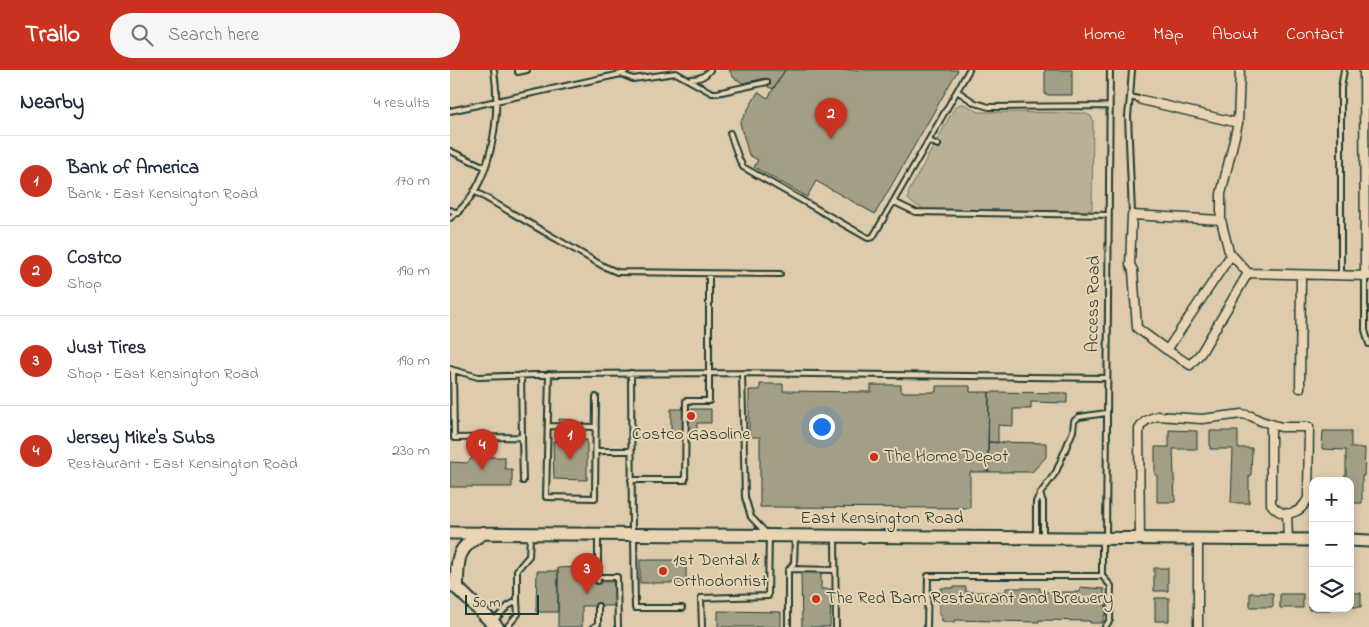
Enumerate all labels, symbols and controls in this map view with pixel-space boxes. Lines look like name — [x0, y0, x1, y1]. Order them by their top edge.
search box — [110, 13, 460, 58]
text: Trailo — [25, 18, 80, 53]
icon: search — [128, 21, 156, 49]
text: Search here — [168, 22, 259, 49]
text: Home — [1084, 22, 1125, 48]
text: Map — [1153, 22, 1184, 48]
text: About — [1212, 22, 1258, 48]
text: Contact — [1286, 22, 1344, 48]
text: Nearby — [20, 88, 84, 118]
text: 4 results — [374, 91, 430, 115]
pin: 2 — [815, 98, 847, 139]
text: Bank of America — [67, 155, 199, 182]
text: 1 — [33, 169, 39, 193]
text: 170 m — [395, 169, 430, 193]
text: Bank · East Kensington Road — [67, 182, 258, 206]
text: Costco — [67, 245, 122, 272]
street label: Access Road — [1080, 255, 1108, 353]
text: 2 — [32, 259, 40, 283]
text: 190 m — [397, 259, 430, 283]
text: Shop — [67, 272, 102, 296]
text: Just Tires — [67, 335, 146, 362]
text: 3 — [33, 349, 39, 373]
text: 190 m — [397, 349, 430, 373]
text: Shop · East Kensington Road — [67, 362, 258, 386]
marker: Costco Gasoline — [685, 410, 697, 422]
your location — [809, 414, 835, 440]
pin: 1 — [554, 419, 586, 460]
place label: Costco Gasoline — [632, 422, 751, 448]
text: Jersey Mike's Subs — [67, 425, 215, 452]
pin: 4 — [466, 429, 498, 470]
text: 4 — [33, 439, 39, 463]
text: 230 m — [392, 439, 430, 463]
place label: The Home Depot — [884, 444, 1008, 470]
marker: The Home Depot — [868, 451, 880, 463]
text: Restaurant · East Kensington Road — [67, 452, 298, 476]
map controls — [1309, 477, 1354, 612]
button: + — [1309, 477, 1354, 522]
street label: East Kensington Road — [800, 506, 964, 533]
button: − — [1309, 522, 1354, 567]
place label: 1st Dental & Orthodontist — [673, 548, 767, 595]
pin: 3 — [571, 553, 603, 594]
marker: 1st Dental & Orthodontist — [657, 565, 669, 577]
button: layers — [1309, 567, 1354, 612]
place label: The Red Barn Restaurant and Brewery — [826, 586, 1113, 612]
scale bar — [465, 592, 539, 615]
text: 50 m — [472, 593, 500, 614]
marker: The Red Barn Restaurant and Brewery — [810, 593, 822, 605]

